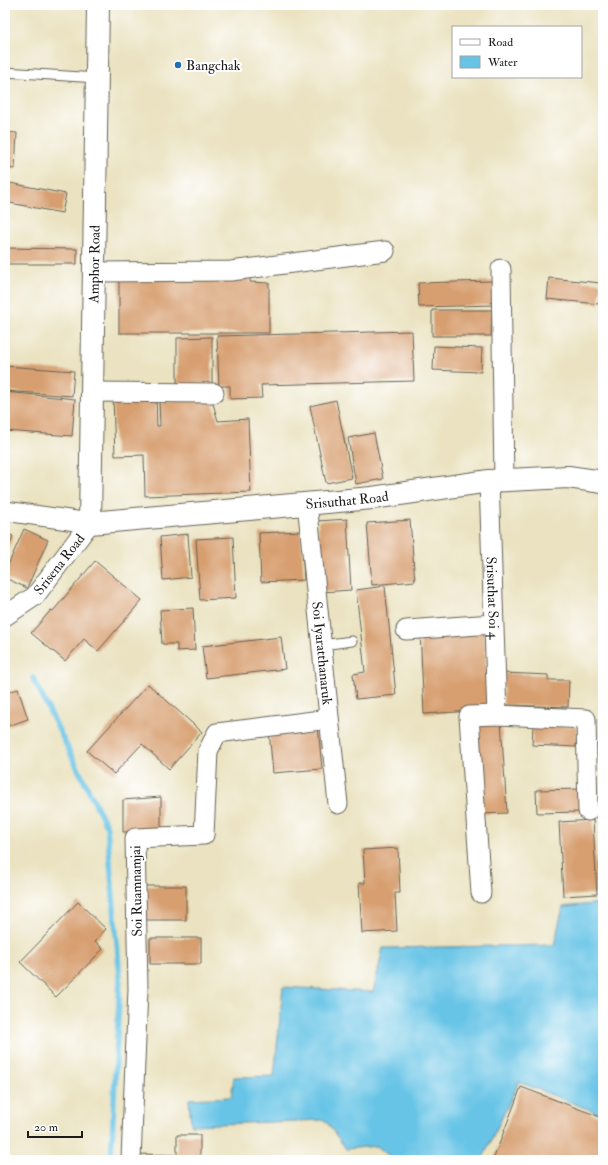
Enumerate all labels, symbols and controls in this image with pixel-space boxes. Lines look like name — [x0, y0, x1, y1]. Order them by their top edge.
legend — [452, 26, 582, 78]
text: Road — [488, 35, 513, 50]
text: Water — [487, 55, 518, 70]
place label: Bangchak — [186, 57, 241, 74]
marker: Bangchak — [173, 60, 183, 70]
street label: Amphor Road — [85, 225, 105, 304]
street label: Srisuthat Road — [305, 488, 390, 513]
street label: Srisena Road — [30, 530, 88, 598]
street label: Srisuthat Soi 4 — [483, 556, 502, 641]
street label: Soi Iyaratthanaruk — [308, 601, 336, 706]
street label: Soi Ruamnamjai — [127, 845, 146, 937]
scale bar — [28, 1113, 82, 1139]
text: 20 m — [34, 1120, 59, 1135]

